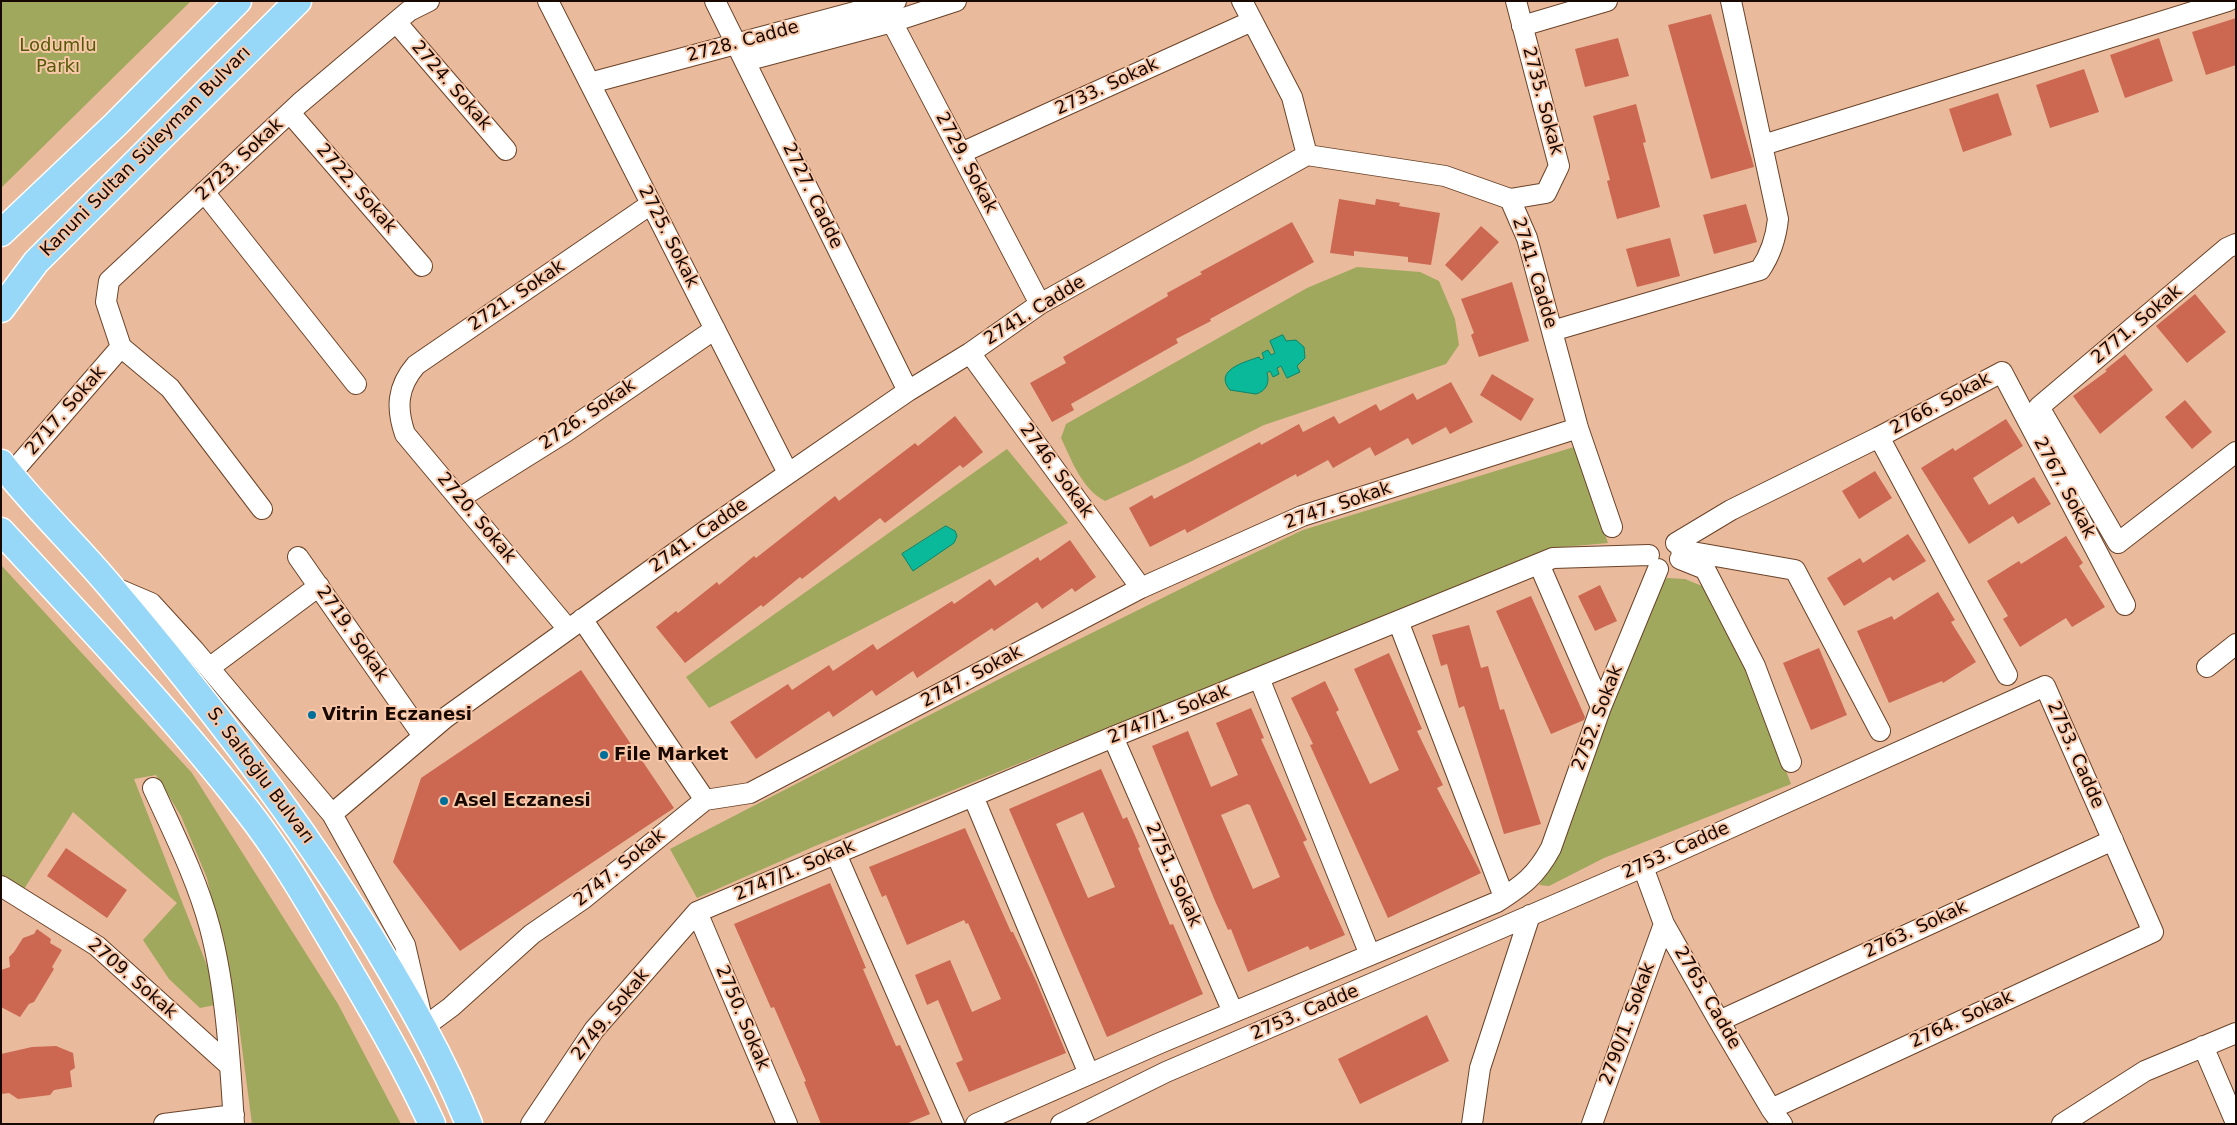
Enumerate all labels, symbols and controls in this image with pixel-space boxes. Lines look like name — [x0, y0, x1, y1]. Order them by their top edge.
street label: 2728. Cadde — [685, 17, 801, 67]
park label: Lodumlu Parkı — [19, 35, 97, 78]
street label: 2724. Sokak — [406, 37, 496, 135]
street label: Kanuni Sultan Süleyman Bulvarı — [36, 42, 256, 262]
street label: 2735. Sokak — [1517, 44, 1567, 158]
street label: 2733. Sokak — [1052, 54, 1162, 120]
street label: 2729. Sokak — [930, 109, 1002, 217]
street label: 2723. Sokak — [192, 114, 288, 206]
street label: 2722. Sokak — [311, 140, 401, 238]
street label: 2727. Cadde — [777, 140, 847, 252]
street label: 2725. Sokak — [633, 183, 703, 291]
street label: 2741. Cadde — [1507, 215, 1561, 331]
street label: 2721. Sokak — [465, 256, 569, 336]
street label: 2741. Cadde — [981, 271, 1089, 351]
street label: 2771. Sokak — [2087, 281, 2187, 369]
street label: 2717. Sokak — [21, 362, 111, 460]
street label: 2766. Sokak — [1887, 368, 1995, 440]
street label: 2726. Sokak — [536, 375, 640, 455]
street label: 2746. Sokak — [1015, 420, 1097, 522]
street label: 2767. Sokak — [2028, 434, 2100, 542]
street label: 2720. Sokak — [432, 468, 520, 568]
street label: 2747. Sokak — [1282, 478, 1394, 534]
street label: 2741. Cadde — [646, 494, 752, 578]
street label: 2719. Sokak — [311, 582, 393, 686]
street label: 2747. Sokak — [918, 641, 1026, 713]
street label: 2752. Sokak — [1568, 662, 1628, 774]
street label: 2747/1. Sokak — [1105, 681, 1233, 749]
street label: 2753. Cadde — [2042, 698, 2108, 812]
street label: S. Saltoğlu Bulvarı — [202, 704, 318, 848]
place label: Vitrin Eczanesi — [322, 704, 472, 726]
marker: Vitrin Eczanesi — [306, 709, 318, 721]
place label: File Market — [614, 744, 728, 766]
marker: File Market — [598, 749, 610, 761]
place label: Asel Eczanesi — [454, 790, 591, 812]
marker: Asel Eczanesi — [438, 795, 450, 807]
street label: 2753. Cadde — [1619, 818, 1733, 884]
street label: 2751. Sokak — [1141, 820, 1205, 930]
street label: 2747. Sokak — [570, 825, 670, 911]
street label: 2747/1. Sokak — [732, 836, 858, 906]
street label: 2763. Sokak — [1861, 897, 1971, 963]
street label: 2709. Sokak — [83, 934, 181, 1024]
street label: 2765. Cadde — [1669, 943, 1745, 1053]
street label: 2790/1. Sokak — [1596, 960, 1660, 1088]
street label: 2750. Sokak — [710, 963, 774, 1073]
street label: 2749. Sokak — [568, 965, 654, 1065]
street label: 2753. Cadde — [1248, 981, 1362, 1045]
street label: 2764. Sokak — [1907, 987, 2017, 1053]

